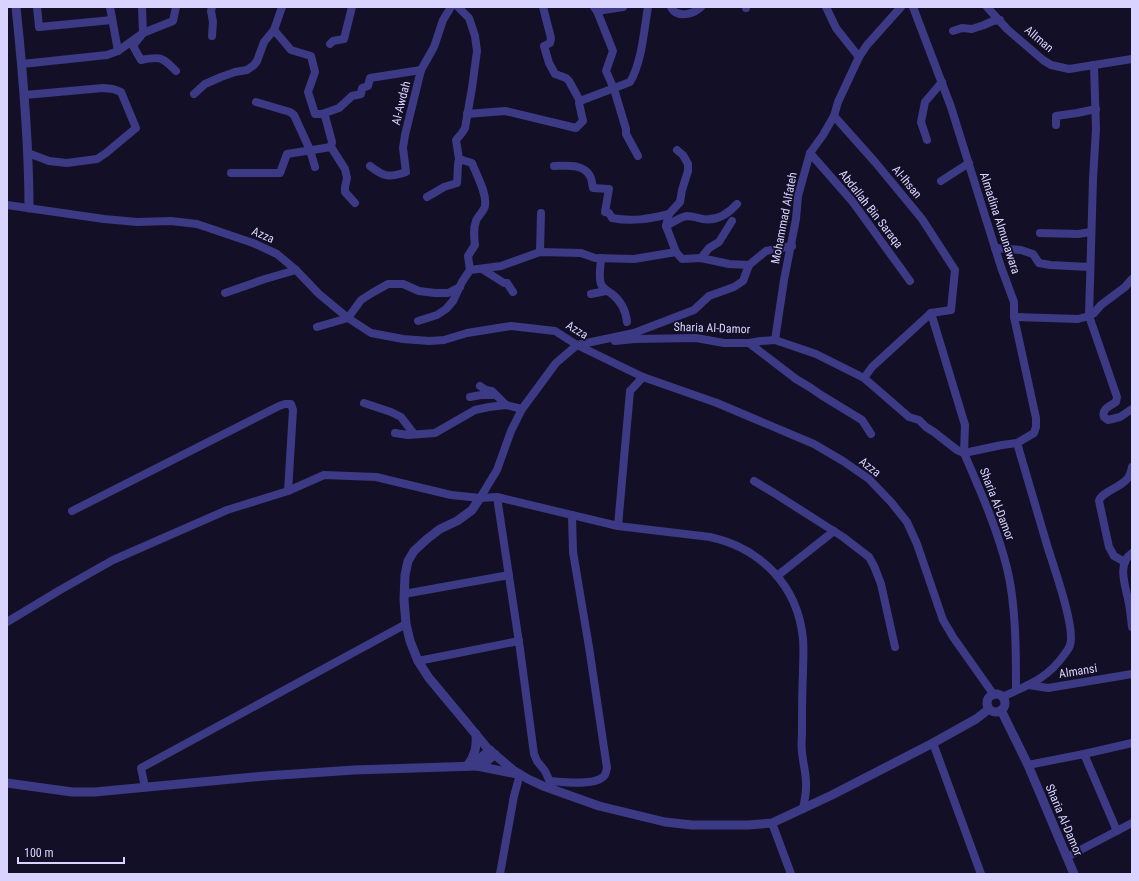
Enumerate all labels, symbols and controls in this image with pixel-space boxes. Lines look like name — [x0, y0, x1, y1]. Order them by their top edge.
street label: AlIman — [1022, 23, 1056, 55]
street label: Al-Awdah — [389, 79, 413, 126]
street label: Al-Ihsan — [889, 163, 925, 201]
street label: Abdallah Bin Saraqa — [836, 167, 906, 251]
street label: Almadina Almunawara — [977, 170, 1023, 276]
street label: Mohammad Alfateh — [768, 171, 800, 265]
street label: Azza — [250, 224, 277, 246]
street label: Azza — [563, 318, 591, 342]
street label: Sharia Al-Damor — [673, 320, 751, 336]
street label: Azza — [857, 454, 884, 480]
street label: Sharia Al-Damor — [977, 466, 1017, 543]
street label: Almansi — [1058, 661, 1098, 681]
street label: Sharia Al-Damor — [1043, 782, 1086, 858]
scale bar — [18, 839, 124, 865]
text: 100 m — [24, 846, 54, 860]

